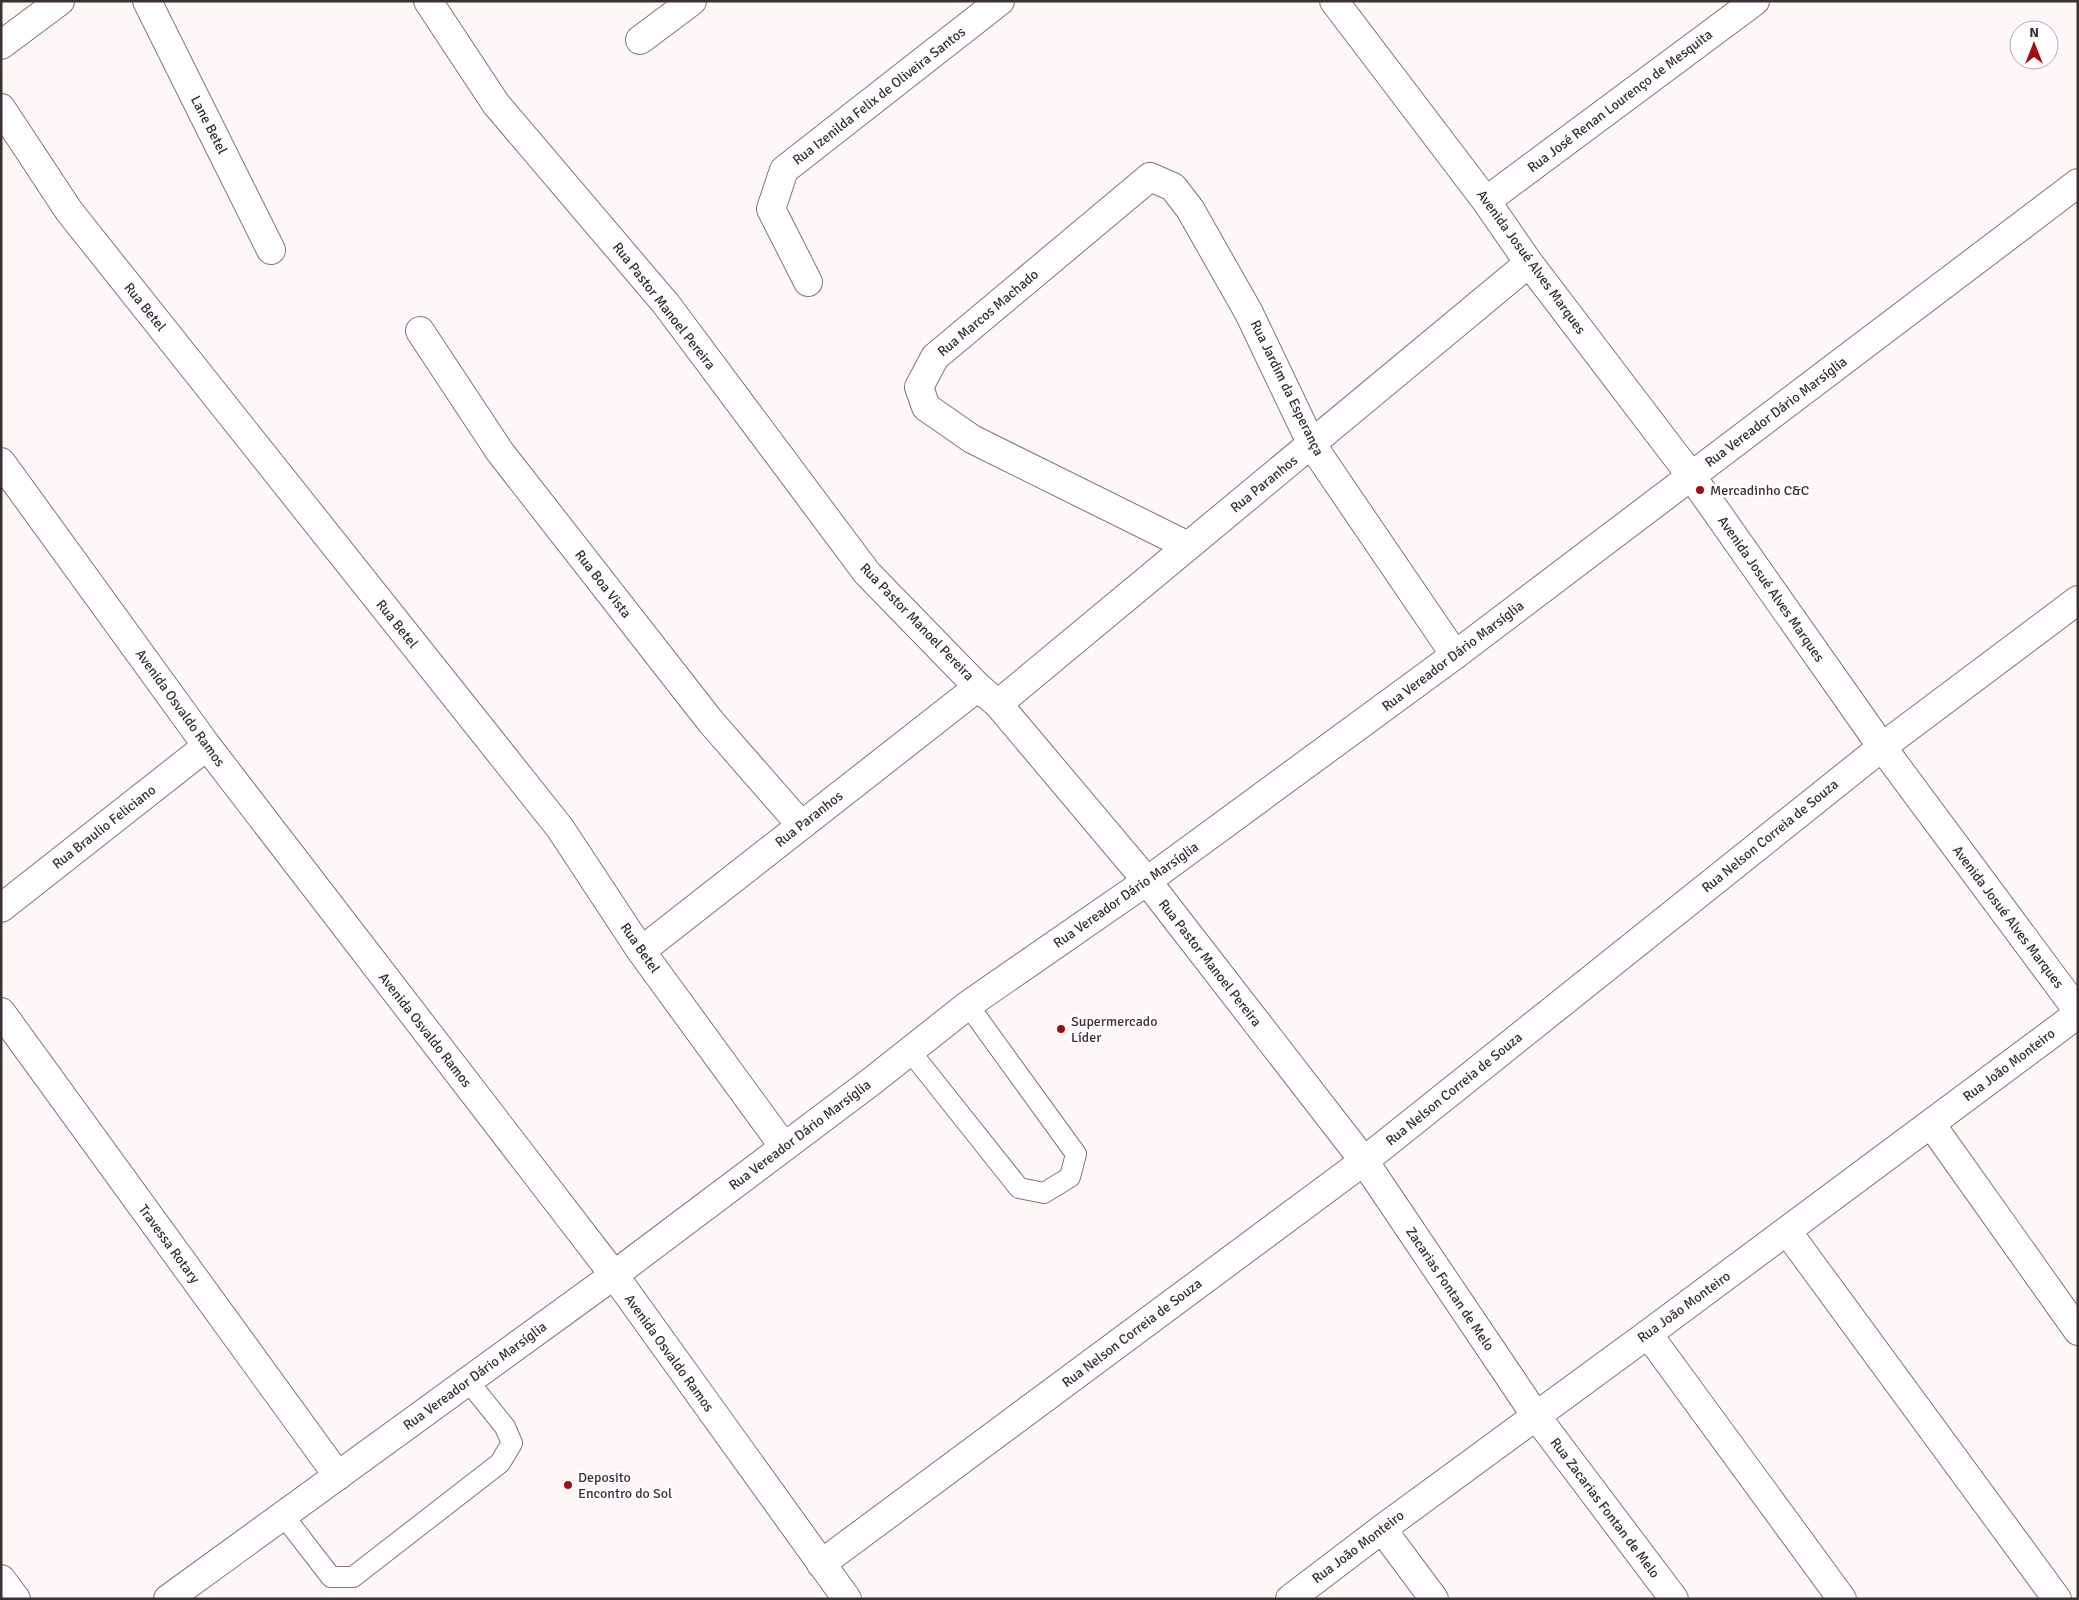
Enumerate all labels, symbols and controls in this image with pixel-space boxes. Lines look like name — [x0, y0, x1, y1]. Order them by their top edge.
north arrow — [2009, 20, 2059, 70]
street label: Rua Izenilda Felix de Oliveira Santos — [789, 23, 969, 169]
text: N — [2029, 24, 2039, 41]
street label: Rua José Renan Lourenço de Mesquita — [1524, 26, 1716, 176]
street label: Lane Betel — [187, 93, 231, 157]
street label: Avenida Josué Alves Marques — [1473, 186, 1589, 338]
street label: Rua Pastor Manoel Pereira — [609, 239, 719, 373]
street label: Rua Marcos Machado — [934, 266, 1042, 360]
street label: Rua Betel — [120, 279, 170, 335]
street label: Rua Jardim da Esperança — [1247, 317, 1327, 459]
street label: Rua Vereador Dário Marsíglia — [1702, 353, 1850, 471]
street label: Rua Paranhos — [1227, 452, 1301, 516]
place label: Mercadinho C&C — [1710, 482, 1809, 499]
marker: Mercadinho C&C — [1694, 484, 1706, 496]
street label: Avenida Josué Alves Marques — [1714, 513, 1828, 665]
street label: Rua Boa Vista — [571, 547, 635, 621]
street label: Rua Pastor Manoel Pereira — [856, 560, 978, 684]
street label: Rua Betel — [372, 596, 422, 652]
street label: Rua Vereador Dário Marsíglia — [1379, 597, 1527, 715]
street label: Avenida Osvaldo Ramos — [132, 646, 228, 770]
street label: Rua Nelson Correia de Souza — [1698, 776, 1842, 896]
street label: Rua Braulio Feliciano — [49, 781, 159, 873]
street label: Rua Paranhos — [772, 787, 846, 851]
street label: Rua Vereador Dário Marsíglia — [1050, 838, 1202, 952]
street label: Avenida Josué Alves Marques — [1949, 842, 2067, 992]
street label: Rua Pastor Manoel Pereira — [1155, 896, 1265, 1030]
street label: Rua Betel — [617, 920, 663, 976]
street label: Avenida Osvaldo Ramos — [375, 969, 475, 1091]
place label: Supermercado Líder — [1071, 1013, 1157, 1046]
marker: Supermercado Líder — [1055, 1023, 1067, 1035]
street label: Rua João Monteiro — [1960, 1025, 2058, 1105]
street label: Rua Nelson Correia de Souza — [1382, 1029, 1526, 1149]
street label: Rua Vereador Dário Marsíglia — [726, 1076, 874, 1194]
street label: Travessa Rotary — [135, 1201, 204, 1287]
street label: Zacarias Fontan de Melo — [1402, 1224, 1498, 1354]
street label: Rua João Monteiro — [1634, 1268, 1734, 1346]
street label: Rua Nelson Correia de Souza — [1059, 1275, 1205, 1391]
street label: Avenida Osvaldo Ramos — [621, 1291, 717, 1415]
street label: Rua Vereador Dário Marsíglia — [400, 1318, 550, 1434]
street label: Rua Zacarias Fontan de Melo — [1547, 1434, 1663, 1582]
place label: Deposito Encontro do Sol — [578, 1469, 672, 1502]
marker: Deposito Encontro do Sol — [562, 1479, 574, 1491]
street label: Rua João Monteiro — [1309, 1507, 1407, 1587]

